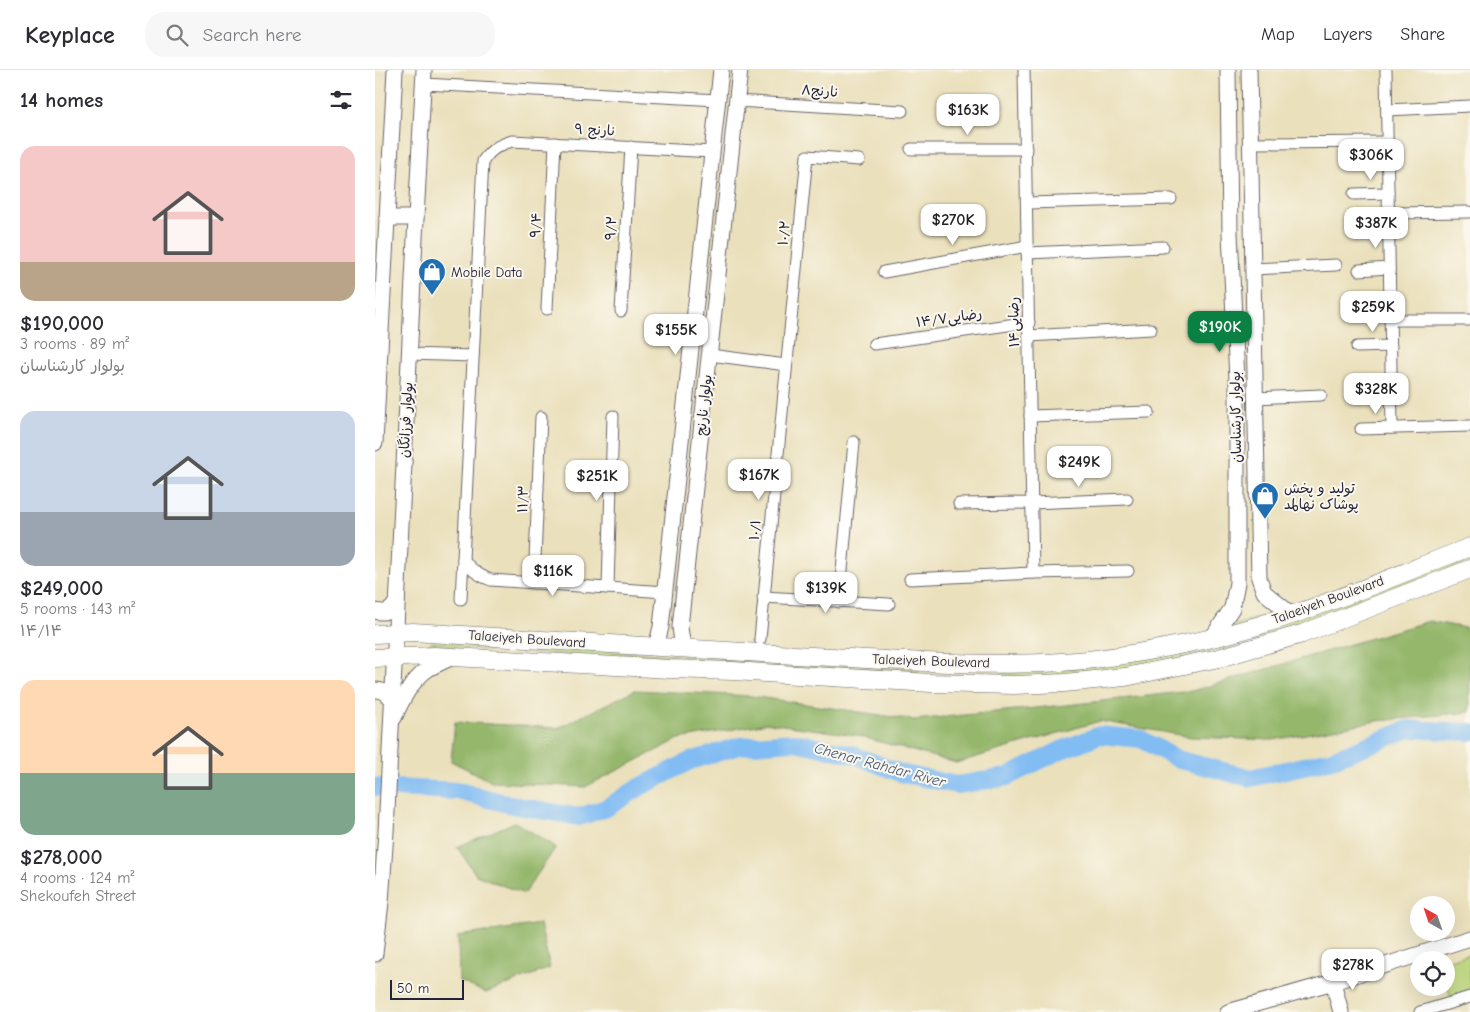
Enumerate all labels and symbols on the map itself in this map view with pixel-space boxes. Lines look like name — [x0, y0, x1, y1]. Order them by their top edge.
street label: نارنج۸ — [801, 81, 839, 102]
pin: $163K — [933, 93, 1003, 136]
street label: نارنج ۹ — [574, 120, 616, 141]
pin: $306K — [1336, 138, 1406, 181]
pin: $270K — [918, 204, 988, 246]
pin: $387K — [1341, 206, 1411, 249]
street label: ۹/۴ — [527, 212, 545, 238]
street label: ۹/۲ — [602, 215, 620, 241]
street label: ۱۰/۲ — [774, 220, 794, 246]
shop icon: Mobile Data — [417, 257, 447, 296]
place label: Mobile Data — [451, 264, 522, 281]
pin: $259K — [1338, 290, 1408, 333]
street label: رضایی۱۴ — [1005, 297, 1023, 347]
street label: رضایی۱۴/۷ — [915, 305, 983, 331]
pin: $190K — [1185, 310, 1255, 353]
pin: $155K — [641, 314, 711, 356]
street label: بولوار کارشناسان — [1227, 371, 1246, 463]
pin: $328K — [1341, 372, 1411, 415]
street label: بولوار نارنج — [692, 374, 717, 437]
street label: بولوار فرزانگان — [396, 381, 417, 459]
pin: $249K — [1044, 446, 1114, 488]
pin: $167K — [724, 458, 794, 501]
pin: $251K — [562, 460, 632, 502]
place label: تولید و پخش پوشاک نهالمد — [1284, 480, 1358, 514]
shop icon: تولید و پخش پوشاک نهالمد — [1250, 481, 1280, 520]
street label: ۱۱/۳ — [514, 485, 532, 513]
street label: ۱۰/۱ — [745, 519, 765, 541]
pin: $116K — [518, 554, 588, 597]
pin: $139K — [791, 572, 861, 614]
street label: Talaeiyeh Boulevard — [1270, 572, 1386, 628]
street label: Talaeiyeh Boulevard — [468, 626, 586, 652]
street label: Talaeiyeh Boulevard — [872, 650, 990, 672]
water label: Chenar Rahdar River — [812, 739, 949, 791]
north arrow — [1410, 896, 1455, 941]
pin: $278K — [1318, 948, 1388, 991]
scale bar — [390, 977, 464, 1000]

